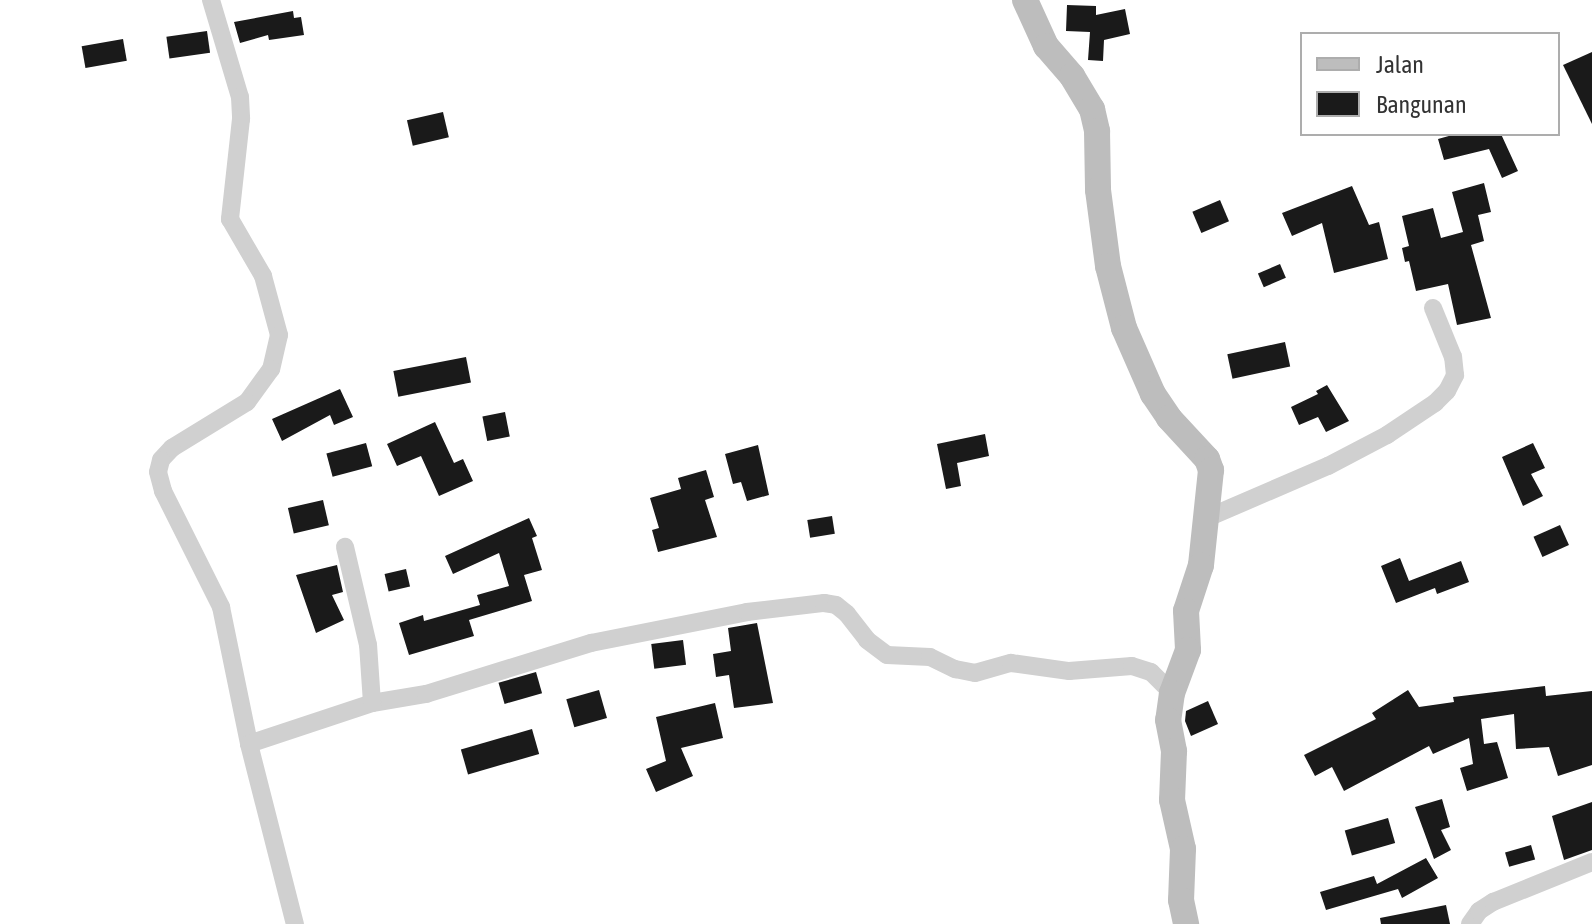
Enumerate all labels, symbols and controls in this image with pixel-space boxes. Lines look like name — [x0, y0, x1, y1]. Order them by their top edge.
legend — [1300, 32, 1560, 136]
text: Jalan — [1376, 51, 1424, 78]
text: Bangunan — [1376, 91, 1467, 118]

